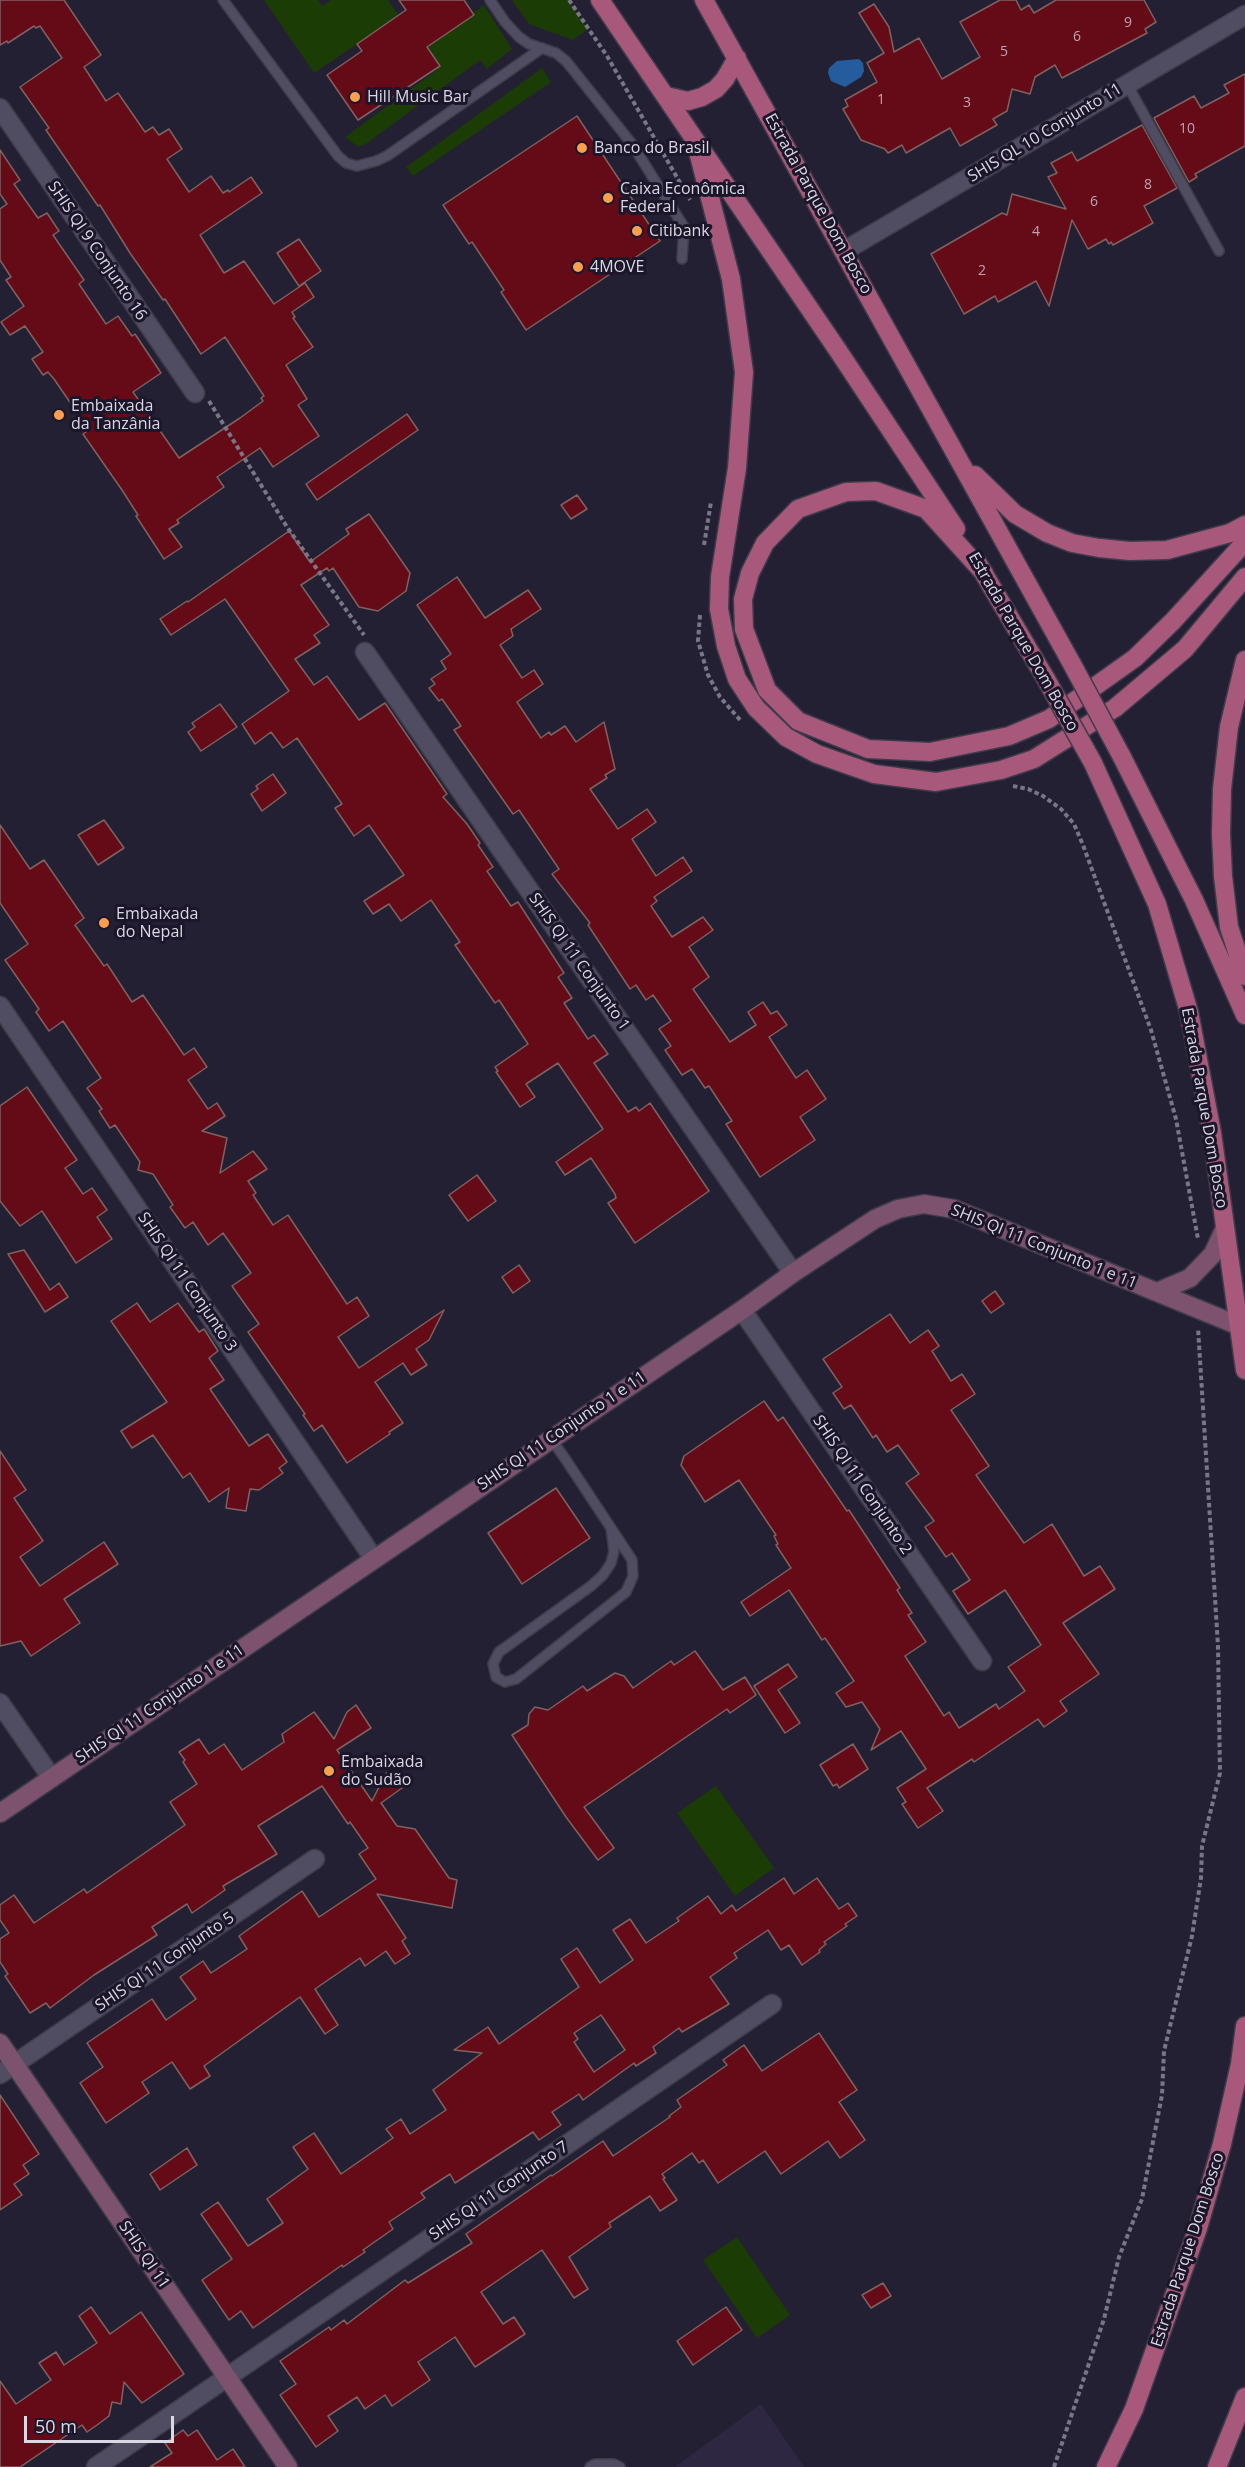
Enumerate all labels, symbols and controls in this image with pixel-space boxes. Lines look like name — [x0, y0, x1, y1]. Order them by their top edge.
house number: 9 — [1124, 15, 1132, 31]
house number: 6 — [1073, 29, 1081, 45]
house number: 5 — [1000, 44, 1008, 60]
street label: SHIS QL 10 Conjunto 11 — [964, 79, 1126, 187]
place label: Hill Music Bar — [367, 87, 469, 107]
marker: Hill Music Bar — [348, 90, 362, 104]
house number: 1 — [877, 92, 885, 108]
house number: 3 — [963, 95, 971, 111]
street label: Estrada Parque Dom Bosco — [760, 110, 876, 298]
house number: 10 — [1179, 121, 1195, 137]
place label: Banco do Brasil — [594, 138, 710, 158]
marker: Banco do Brasil — [575, 141, 589, 155]
house number: 8 — [1144, 177, 1152, 193]
street label: SHIS QI 9 Conjunto 16 — [43, 178, 151, 324]
place label: Caixa Econômica Federal — [620, 179, 745, 217]
marker: Caixa Econômica Federal — [601, 191, 615, 205]
house number: 6 — [1090, 194, 1098, 210]
place label: Citibank — [649, 221, 710, 241]
marker: Citibank — [630, 224, 644, 238]
house number: 4 — [1032, 224, 1040, 240]
place label: 4MOVE — [590, 257, 644, 277]
marker: 4MOVE — [571, 260, 585, 274]
house number: 2 — [978, 263, 986, 279]
place label: Embaixada da Tanzânia — [71, 396, 160, 434]
marker: Embaixada da Tanzânia — [52, 408, 66, 422]
street label: Estrada Parque Dom Bosco — [964, 549, 1082, 735]
street label: SHIS QI 11 Conjunto 1 — [524, 890, 634, 1034]
place label: Embaixada do Nepal — [116, 904, 198, 942]
marker: Embaixada do Nepal — [97, 916, 111, 930]
street label: Estrada Parque Dom Bosco — [1177, 1006, 1231, 1210]
street label: SHIS QI 11 Conjunto 1 e 11 — [948, 1201, 1140, 1293]
street label: SHIS QI 11 Conjunto 3 — [133, 1209, 241, 1355]
street label: SHIS QI 11 Conjunto 1 e 11 — [474, 1367, 650, 1495]
street label: SHIS QI 11 Conjunto 2 — [808, 1412, 916, 1558]
street label: SHIS QI 11 Conjunto 1 e 11 — [72, 1640, 248, 1768]
place label: Embaixada do Sudão — [341, 1752, 423, 1790]
marker: Embaixada do Sudão — [322, 1764, 336, 1778]
street label: SHIS QI 11 Conjunto 5 — [92, 1908, 238, 2016]
street label: SHIS QI 11 Conjunto 7 — [426, 2137, 572, 2245]
street label: Estrada Parque Dom Bosco — [1147, 2150, 1229, 2350]
street label: SHIS QI 11 — [114, 2218, 174, 2292]
scale bar — [27, 2404, 177, 2442]
text: 50 m — [35, 2414, 77, 2438]

